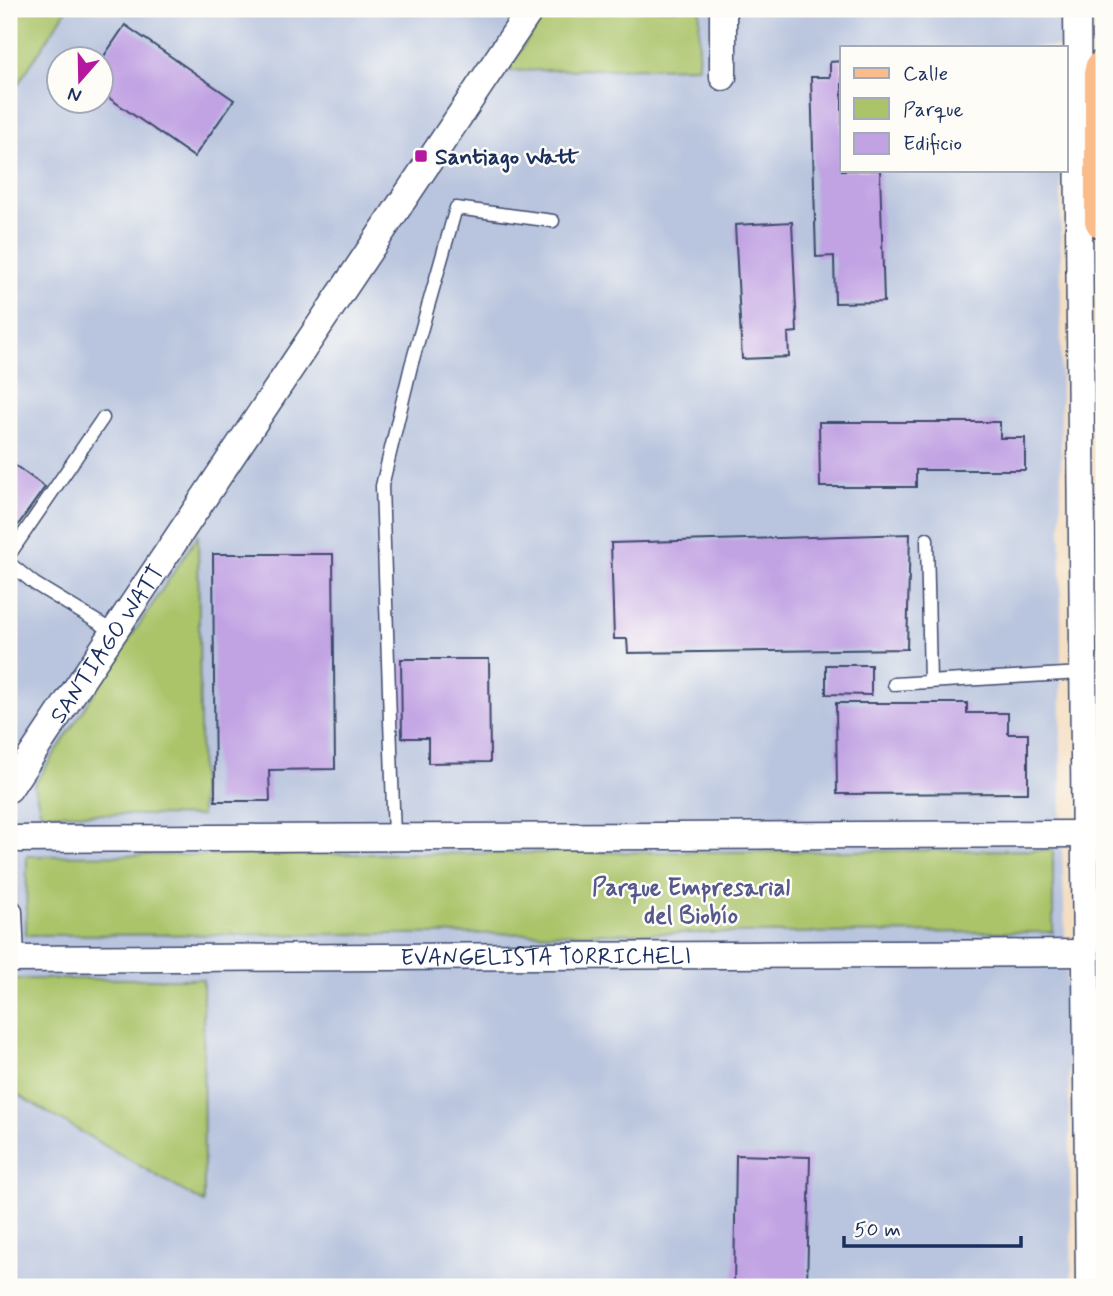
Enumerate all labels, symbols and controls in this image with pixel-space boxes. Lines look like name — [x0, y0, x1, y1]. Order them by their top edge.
north arrow — [46, 46, 116, 116]
legend — [840, 46, 1068, 172]
text: Calle — [903, 60, 948, 88]
text: N — [64, 81, 85, 108]
text: Parque — [903, 96, 964, 124]
text: Edificio — [903, 130, 962, 158]
place label: Santiago Watt — [435, 143, 580, 173]
marker: Santiago Watt — [413, 148, 429, 164]
street label: SANTIAGO WATT — [44, 560, 172, 730]
district label: Parque Empresarial del Biobío — [592, 873, 790, 932]
street label: EVANGELISTA TORRICHELI — [400, 942, 692, 974]
scale bar — [844, 1205, 1020, 1249]
text: 50 m — [854, 1216, 901, 1244]

